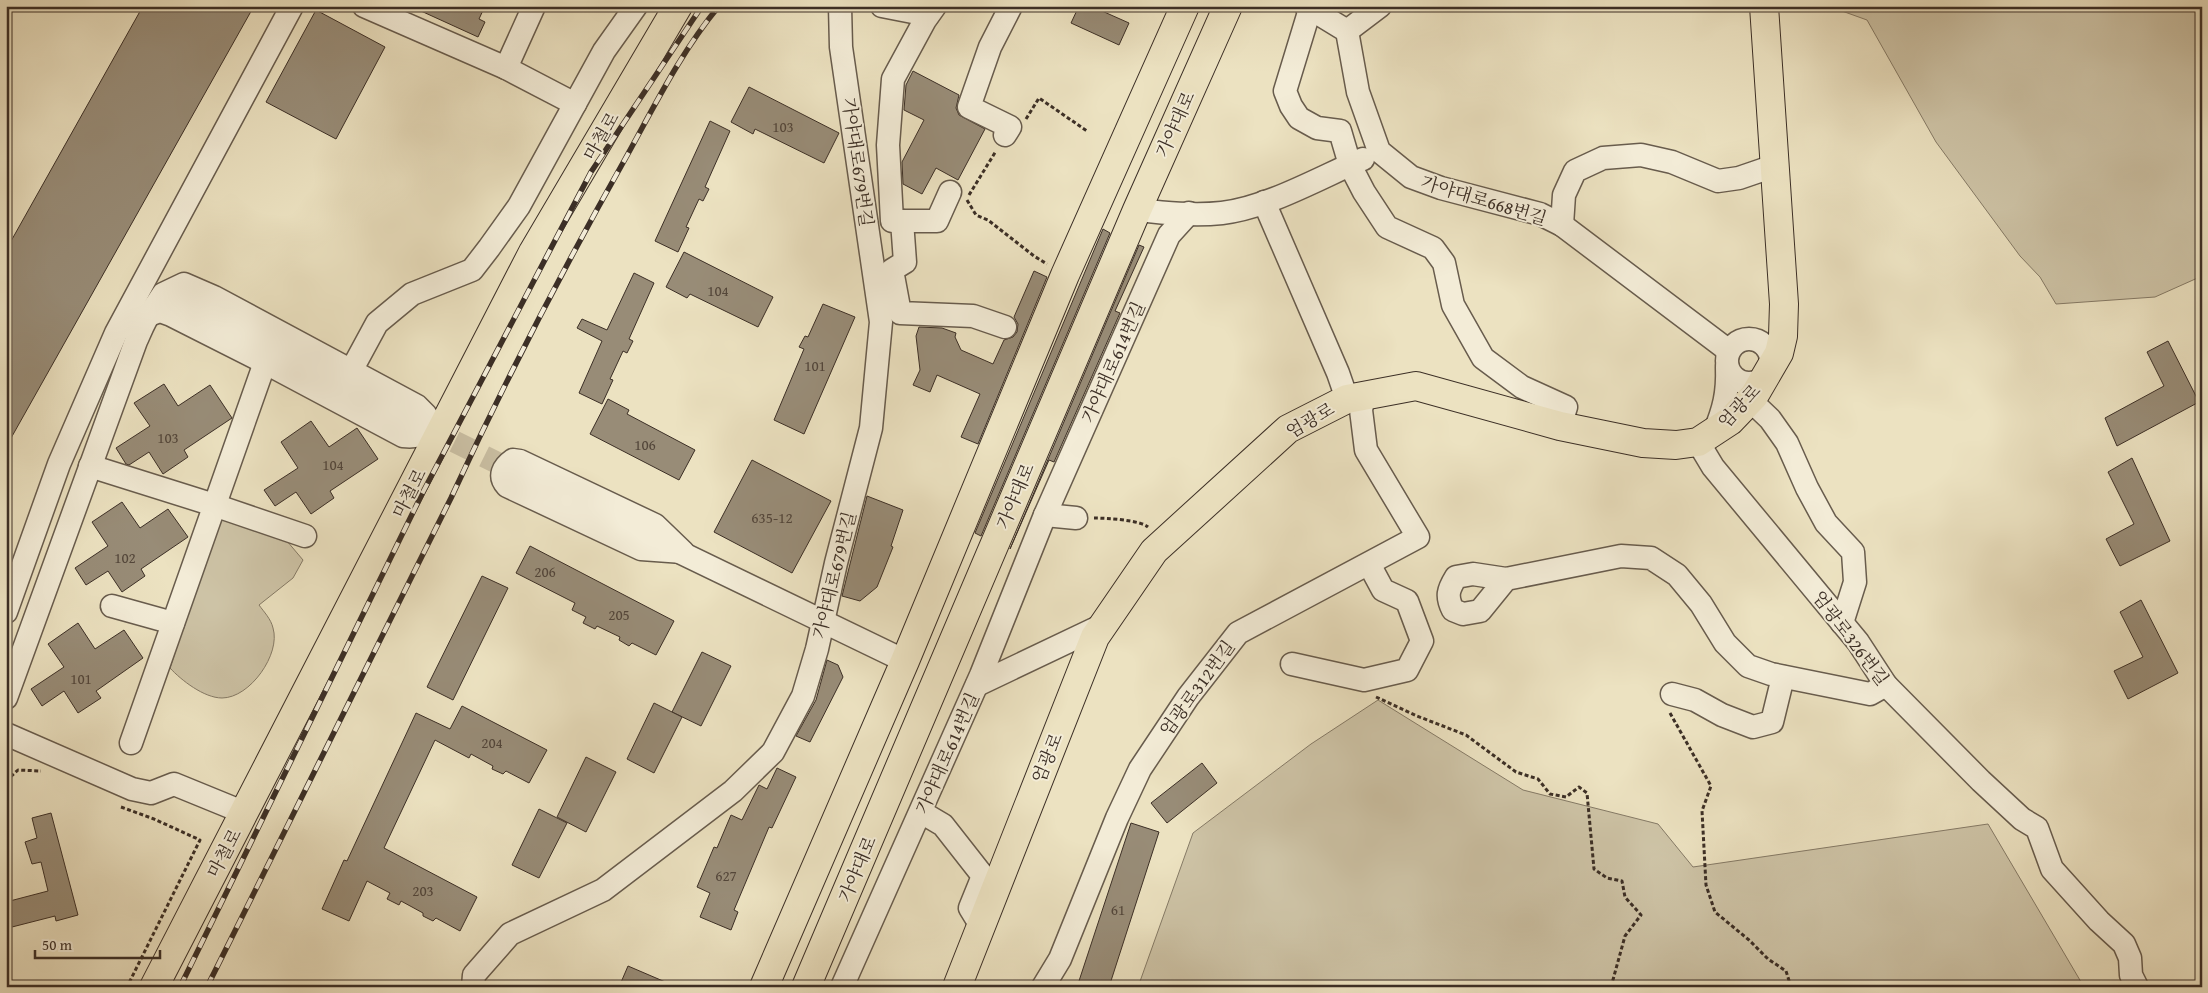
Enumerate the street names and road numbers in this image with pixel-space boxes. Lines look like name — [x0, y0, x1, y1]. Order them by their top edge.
street label: 가야대로 — [1149, 87, 1201, 161]
street label: 가야대로679번길 — [836, 96, 880, 228]
street label: 마철로 — [576, 107, 626, 165]
street label: 가야대로668번길 — [1418, 168, 1550, 232]
street label: 가야대로614번길 — [1074, 297, 1152, 427]
street label: 엄광로 — [1711, 378, 1767, 434]
street label: 엄광로 — [1281, 395, 1339, 445]
street label: 가야대로 — [989, 459, 1041, 533]
street label: 마철로 — [385, 464, 433, 522]
street label: 가야대로679번길 — [805, 509, 863, 641]
street label: 엄광로326번길 — [1806, 585, 1896, 691]
street label: 엄광로312번길 — [1153, 634, 1241, 742]
street label: 가야대로614번길 — [908, 688, 986, 818]
street label: 엄광로 — [1025, 729, 1069, 787]
street label: 마철로 — [200, 824, 248, 882]
street label: 가야대로 — [831, 832, 883, 906]

